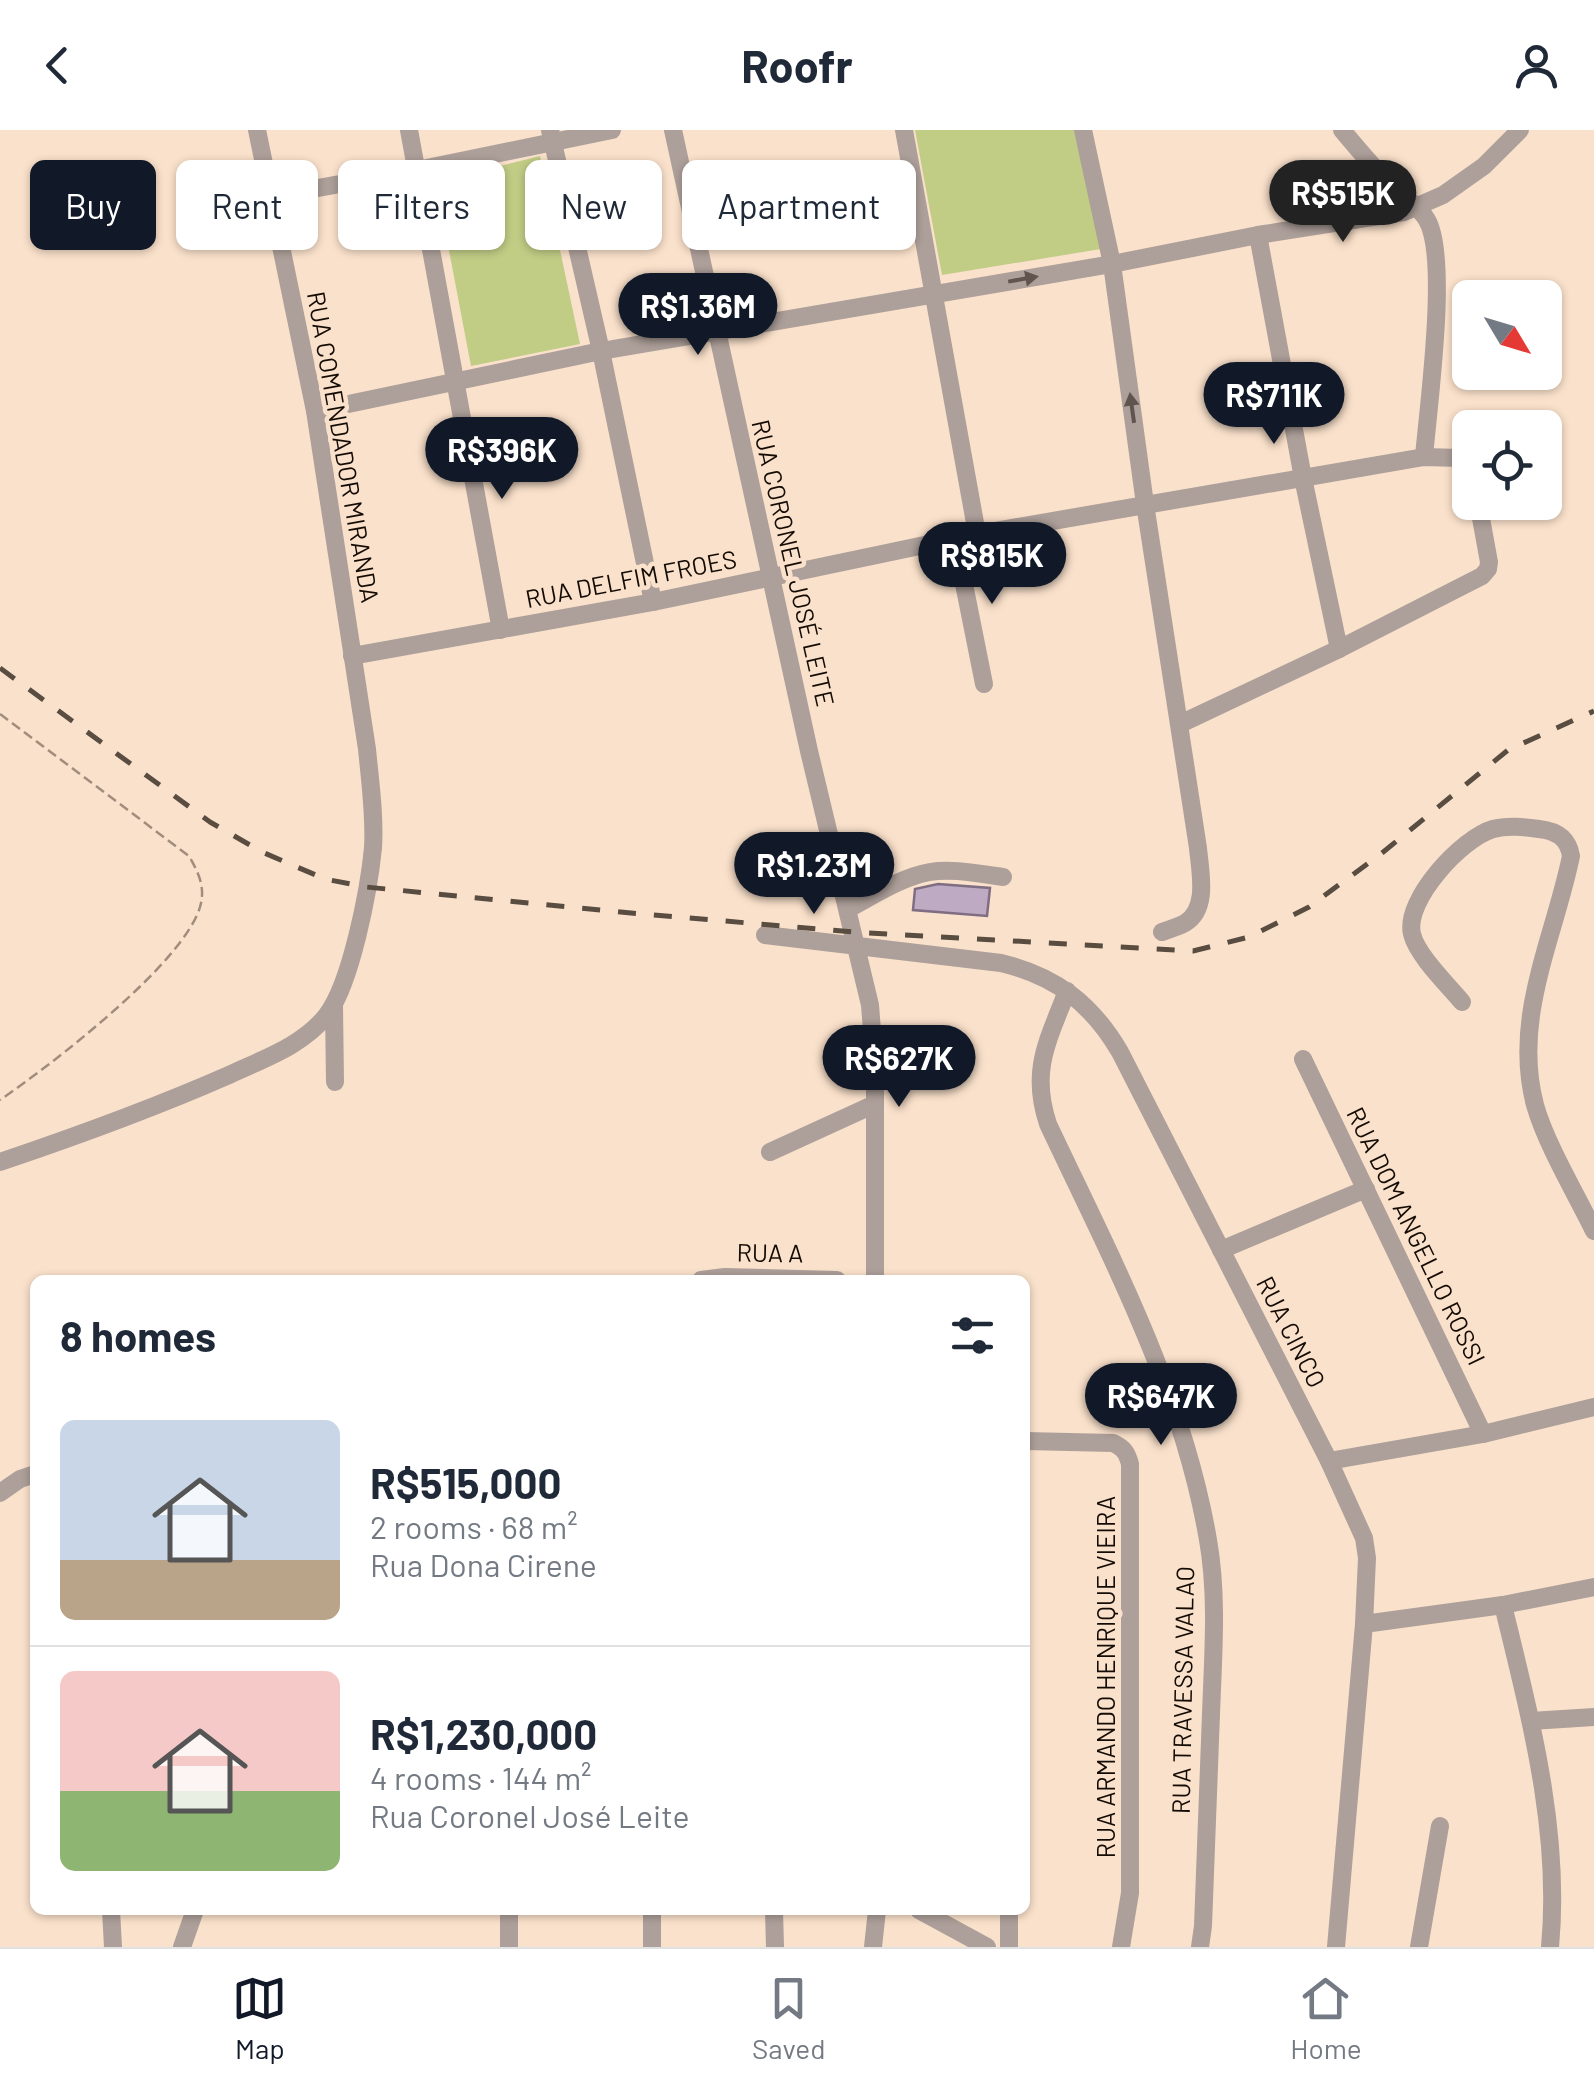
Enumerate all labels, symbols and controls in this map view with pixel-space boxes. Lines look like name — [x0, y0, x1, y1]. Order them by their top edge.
icon: back — [30, 38, 85, 93]
text: Roofr — [741, 38, 853, 92]
icon: person — [1509, 38, 1564, 93]
chip: Buy — [30, 160, 156, 250]
chip: Rent — [176, 160, 318, 250]
chip: Filters — [338, 160, 505, 250]
chip: New — [525, 160, 662, 250]
chip: Apartment — [682, 160, 916, 250]
pin: R$515K — [1262, 160, 1424, 245]
text: R$515K — [1291, 173, 1395, 211]
one-way arrow — [1008, 271, 1040, 286]
pin: R$1.36M — [606, 273, 790, 358]
north arrow — [1452, 280, 1562, 390]
map controls — [1452, 280, 1562, 520]
text: R$1.36M — [640, 286, 756, 324]
street label: RUA COMENDADOR MIRANDA — [302, 289, 386, 605]
pin: R$711K — [1193, 362, 1355, 447]
text: R$711K — [1226, 375, 1322, 413]
one-way arrow — [1123, 392, 1139, 423]
button: locate — [1452, 410, 1562, 520]
street label: RUA CORONEL JOSÉ LEITE — [746, 416, 842, 709]
pin: R$396K — [421, 417, 583, 502]
text: R$396K — [447, 430, 557, 468]
pin: R$815K — [911, 522, 1073, 607]
text: R$815K — [940, 535, 1044, 573]
street label: RUA DELFIM FROES — [523, 543, 739, 613]
pin: R$1.23M — [722, 832, 906, 917]
text: R$1.23M — [756, 845, 872, 883]
pin: R$627K — [818, 1025, 980, 1110]
text: R$627K — [845, 1038, 953, 1076]
street label: RUA DOM ANGELLO ROSSI — [1341, 1102, 1492, 1369]
street label: RUA A — [736, 1236, 804, 1268]
street label: RUA CINCO — [1251, 1271, 1333, 1392]
icon: filters — [945, 1308, 1000, 1363]
text: 8 homes — [60, 1310, 216, 1360]
pin: R$647K — [1080, 1363, 1242, 1448]
text: R$647K — [1107, 1376, 1215, 1414]
text: R$515,000 — [370, 1457, 561, 1507]
icon: home — [140, 1460, 260, 1580]
street label: RUA ARMANDO HENRIQUE VIEIRA — [1090, 1496, 1120, 1858]
text: 2 rooms · 68 m² — [370, 1507, 578, 1545]
text: Rua Dona Cirene — [370, 1545, 597, 1583]
street label: RUA TRAVESSA VALAO — [1165, 1566, 1199, 1814]
text: R$1,230,000 — [370, 1708, 597, 1758]
icon: home — [140, 1711, 260, 1831]
text: 4 rooms · 144 m² — [370, 1758, 592, 1796]
text: Rua Coronel José Leite — [370, 1796, 689, 1834]
tab: Map — [232, 1971, 287, 2065]
tab: Saved — [752, 1971, 825, 2065]
tab: Home — [1290, 1971, 1362, 2065]

